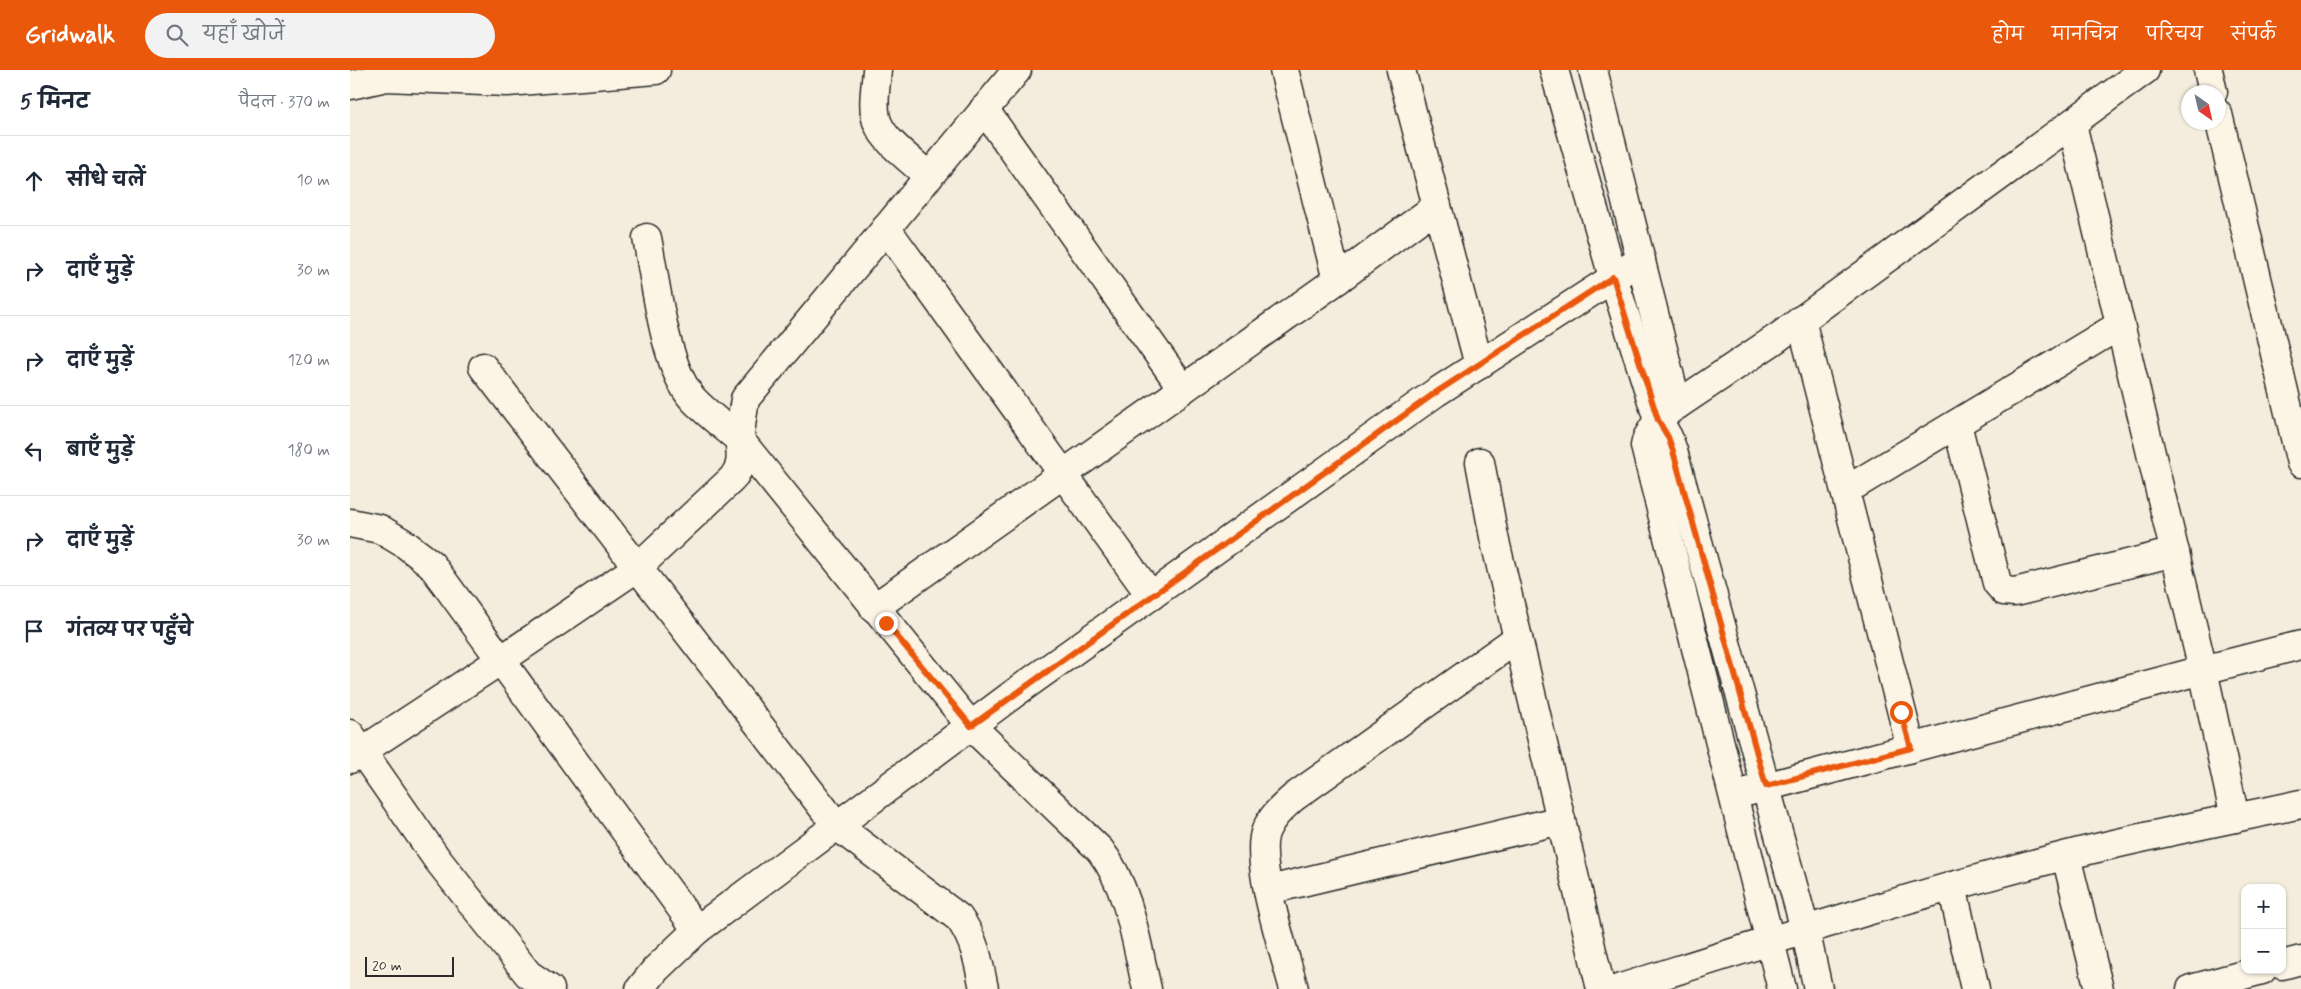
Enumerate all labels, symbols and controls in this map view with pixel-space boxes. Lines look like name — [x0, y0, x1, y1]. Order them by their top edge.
search box — [145, 13, 495, 58]
text: Gridwalk — [25, 20, 115, 51]
icon: search — [163, 21, 191, 49]
text: यहाँ खोजें — [203, 22, 285, 47]
text: होम — [1992, 23, 2024, 47]
text: मानचित्र — [2052, 23, 2118, 47]
text: परिचय — [2146, 23, 2203, 47]
text: संपर्क — [2231, 23, 2276, 47]
north arrow — [2181, 85, 2226, 130]
text: 5 मिनट — [20, 88, 89, 116]
text: पैदल · 370 m — [239, 92, 330, 113]
icon: ahead — [20, 167, 48, 195]
text: सीधे चलें — [67, 168, 145, 193]
text: 10 m — [297, 170, 330, 191]
icon: right — [20, 257, 48, 285]
text: दाएँ मुड़ें — [67, 258, 133, 283]
text: 30 m — [297, 260, 330, 281]
icon: right — [20, 347, 48, 375]
text: दाएँ मुड़ें — [67, 348, 133, 373]
text: 120 m — [288, 350, 330, 371]
icon: left — [20, 437, 48, 465]
text: बाएँ मुड़ें — [67, 438, 134, 463]
text: 180 m — [287, 440, 330, 461]
icon: right — [20, 527, 48, 555]
text: दाएँ मुड़ें — [67, 528, 133, 553]
text: 30 m — [297, 530, 330, 551]
route end — [875, 612, 898, 635]
icon: arrive — [20, 617, 48, 645]
text: गंतव्य पर पहुँचे — [67, 618, 193, 643]
route start — [1890, 701, 1913, 724]
map controls — [2241, 884, 2286, 974]
button: + — [2241, 884, 2286, 929]
button: − — [2241, 929, 2286, 974]
scale bar — [365, 954, 454, 977]
text: 20 m — [372, 957, 402, 975]

